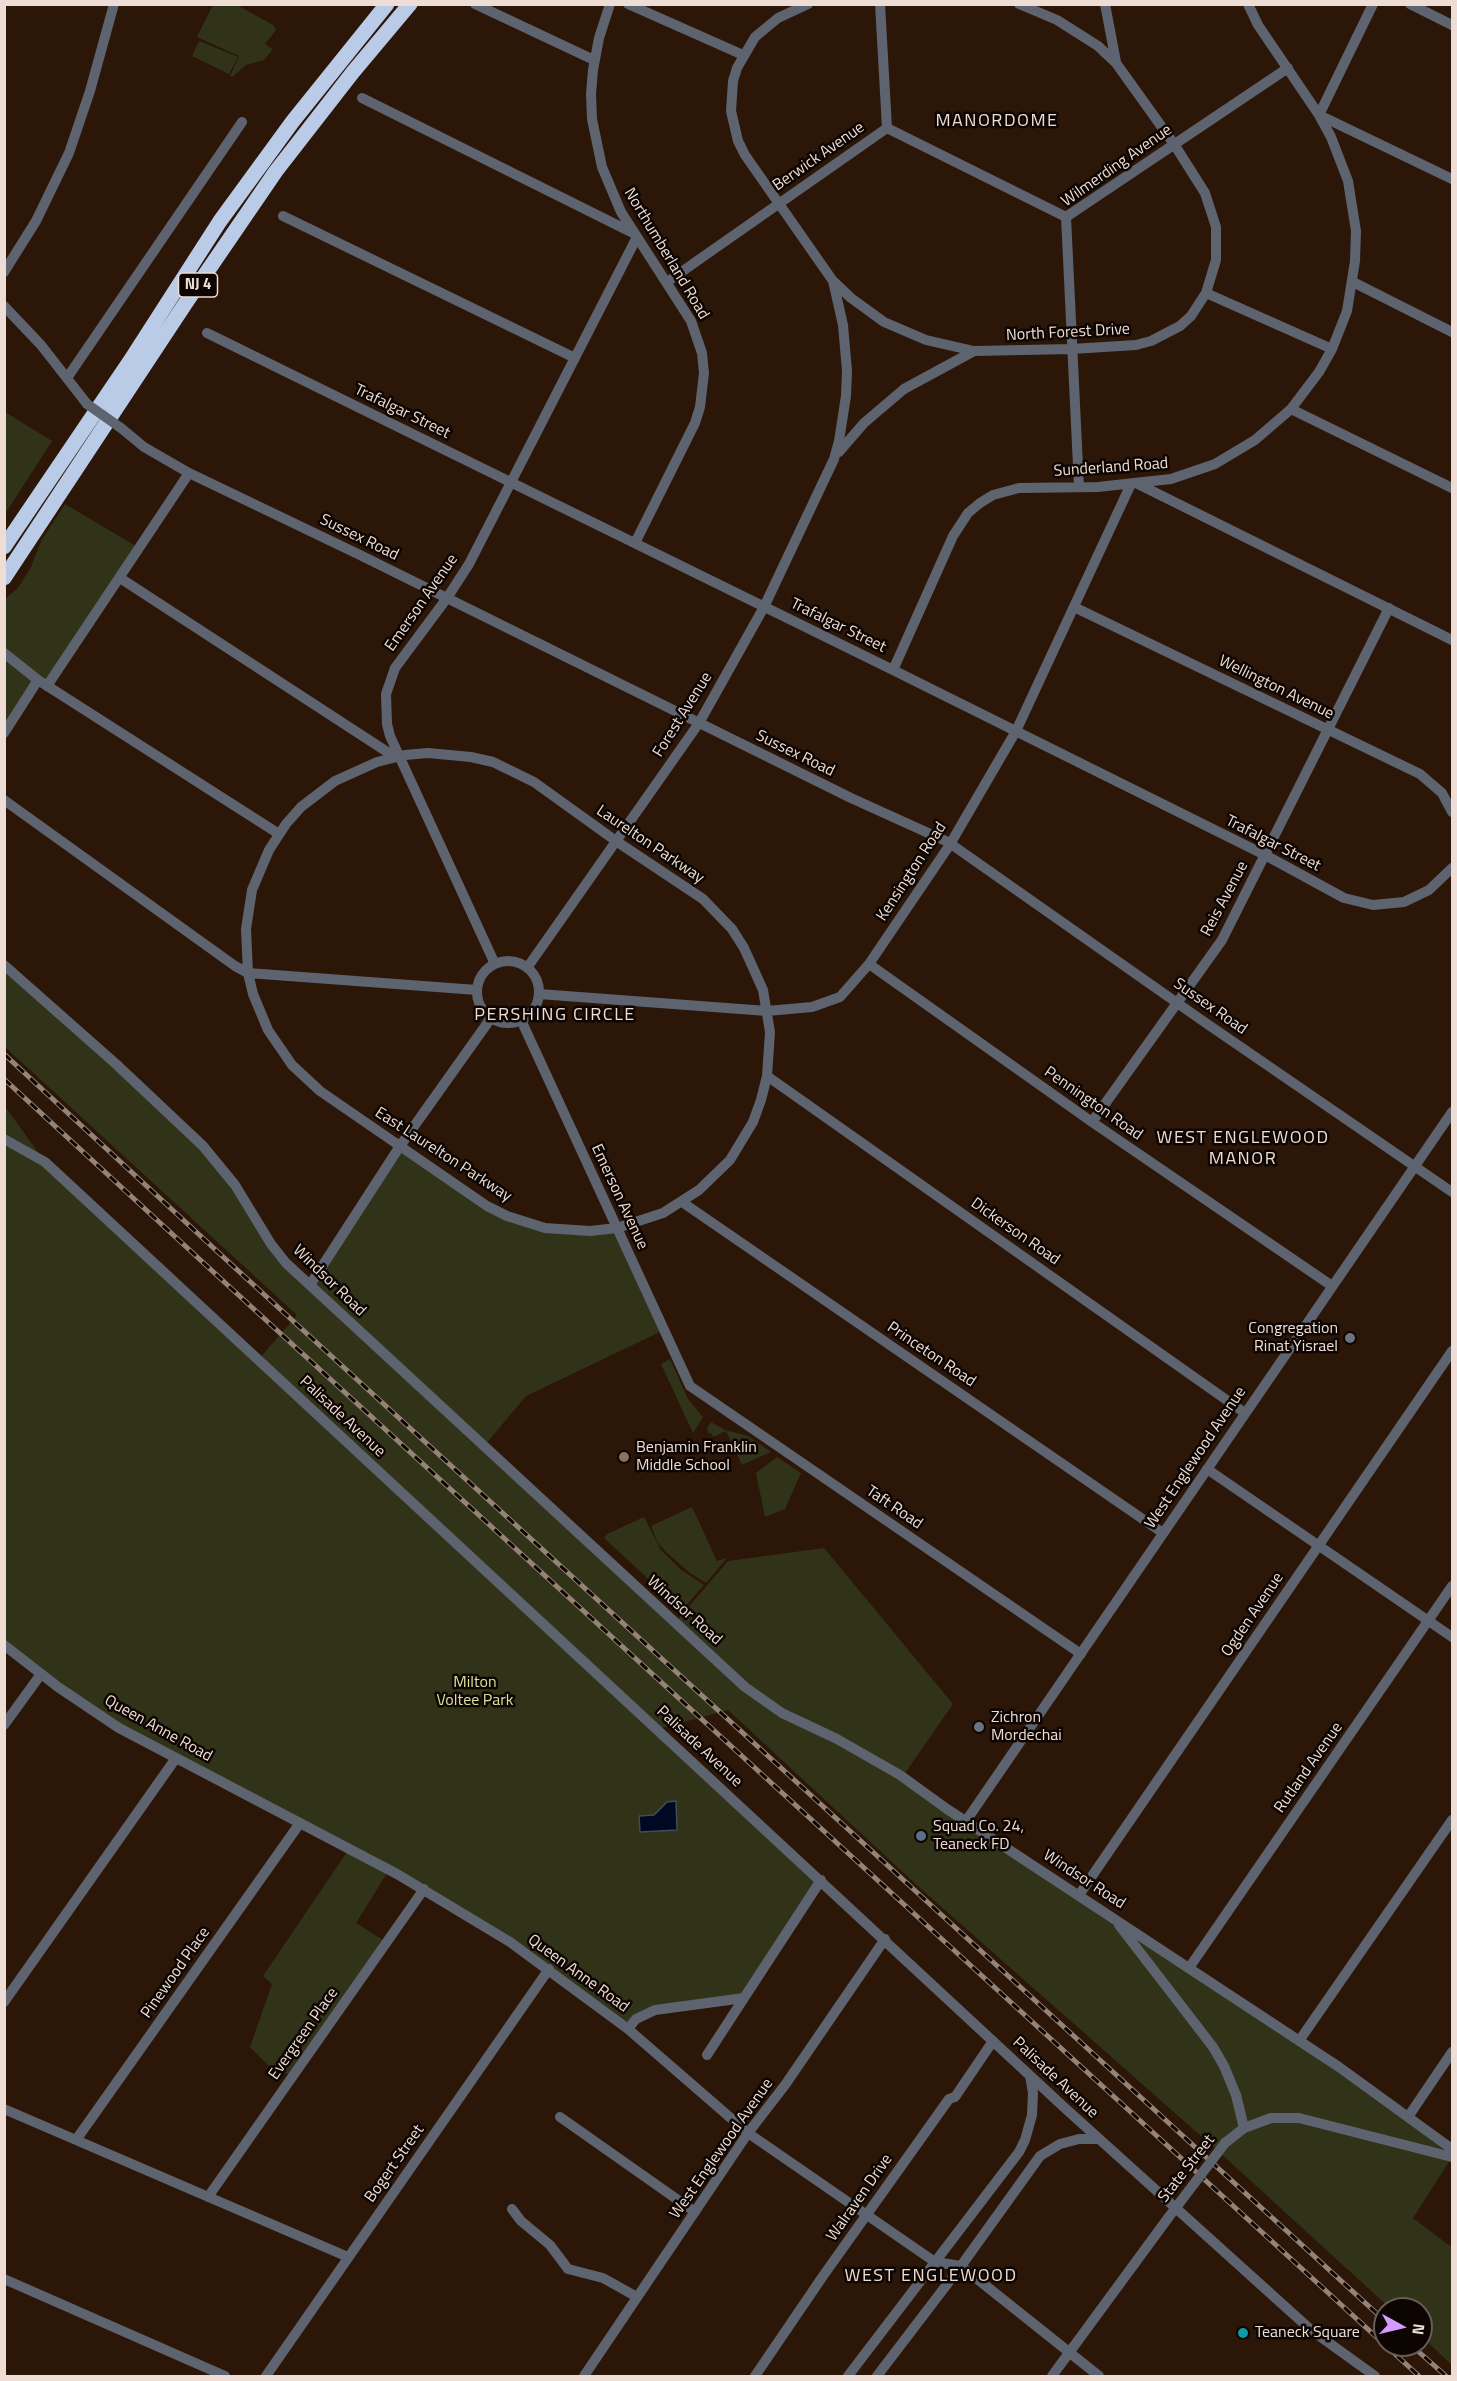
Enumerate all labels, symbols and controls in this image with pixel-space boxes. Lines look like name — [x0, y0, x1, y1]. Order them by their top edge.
district label: MANORDOME — [935, 111, 1059, 133]
street label: Berwick Avenue — [770, 118, 868, 196]
street label: Wilmerding Avenue — [1058, 121, 1176, 211]
street label: Northumberland Road — [619, 185, 713, 323]
road number: NJ 4 — [178, 273, 218, 297]
street label: North Forest Drive — [1006, 320, 1130, 346]
street label: Trafalgar Street — [351, 381, 453, 443]
street label: Sunderland Road — [1053, 454, 1169, 482]
street label: Sussex Road — [316, 511, 402, 565]
street label: Emerson Avenue — [381, 551, 463, 655]
street label: Trafalgar Street — [787, 595, 889, 657]
street label: Wellington Avenue — [1215, 652, 1337, 724]
street label: Forest Avenue — [649, 669, 717, 761]
street label: Sussex Road — [752, 727, 838, 781]
street label: Laurelton Parkway — [592, 802, 708, 888]
street label: Trafalgar Street — [1222, 812, 1324, 876]
street label: Kensington Road — [873, 819, 951, 925]
street label: Reis Avenue — [1197, 858, 1253, 940]
street label: Sussex Road — [1169, 975, 1251, 1039]
district label: PERSHING CIRCLE — [474, 1005, 636, 1027]
street label: Pennington Road — [1040, 1063, 1146, 1145]
street label: East Laurelton Parkway — [371, 1104, 515, 1206]
district label: WEST ENGLEWOOD MANOR — [1156, 1128, 1330, 1170]
street label: Emerson Avenue — [586, 1141, 652, 1253]
street label: Dickerson Road — [967, 1194, 1063, 1270]
street label: Windsor Road — [288, 1241, 370, 1321]
street label: Princeton Road — [883, 1318, 979, 1392]
place label: Congregation Rinat Yisrael — [1248, 1319, 1338, 1357]
marker: Congregation Rinat Yisrael — [1343, 1331, 1357, 1345]
street label: Palisade Avenue — [295, 1372, 389, 1462]
street label: West Englewood Avenue — [1141, 1383, 1251, 1533]
place label: Benjamin Franklin Middle School — [636, 1438, 757, 1476]
marker: Benjamin Franklin Middle School — [617, 1450, 631, 1464]
street label: Taft Road — [862, 1482, 926, 1534]
street label: Ogden Avenue — [1218, 1569, 1288, 1661]
street label: Windsor Road — [643, 1572, 725, 1650]
park label: Milton Voltee Park — [437, 1673, 513, 1711]
street label: Queen Anne Road — [101, 1691, 215, 1767]
street label: Palisade Avenue — [652, 1702, 746, 1792]
place label: Zichron Mordechai — [991, 1708, 1062, 1746]
street label: Rutland Avenue — [1271, 1719, 1347, 1817]
marker: Zichron Mordechai — [972, 1720, 986, 1734]
place label: Squad Co. 24, Teaneck FD — [933, 1817, 1024, 1855]
marker: Squad Co. 24, Teaneck FD — [914, 1829, 928, 1843]
street label: Windsor Road — [1039, 1846, 1129, 1914]
street label: Pinewood Place — [138, 1924, 214, 2022]
street label: Queen Anne Road — [524, 1931, 632, 2017]
street label: Evergreen Place — [265, 1984, 343, 2084]
street label: Palisade Avenue — [1008, 2033, 1102, 2123]
street label: West Englewood Avenue — [666, 2075, 778, 2223]
street label: Bogert Street — [361, 2121, 429, 2207]
street label: State Street — [1155, 2131, 1219, 2207]
street label: Walraven Drive — [823, 2151, 897, 2245]
district label: WEST ENGLEWOOD — [844, 2266, 1018, 2288]
north arrow — [1373, 2297, 1433, 2357]
text: N — [1406, 2322, 1431, 2336]
place label: Teaneck Square — [1255, 2323, 1360, 2343]
marker: Teaneck Square — [1236, 2326, 1250, 2340]

